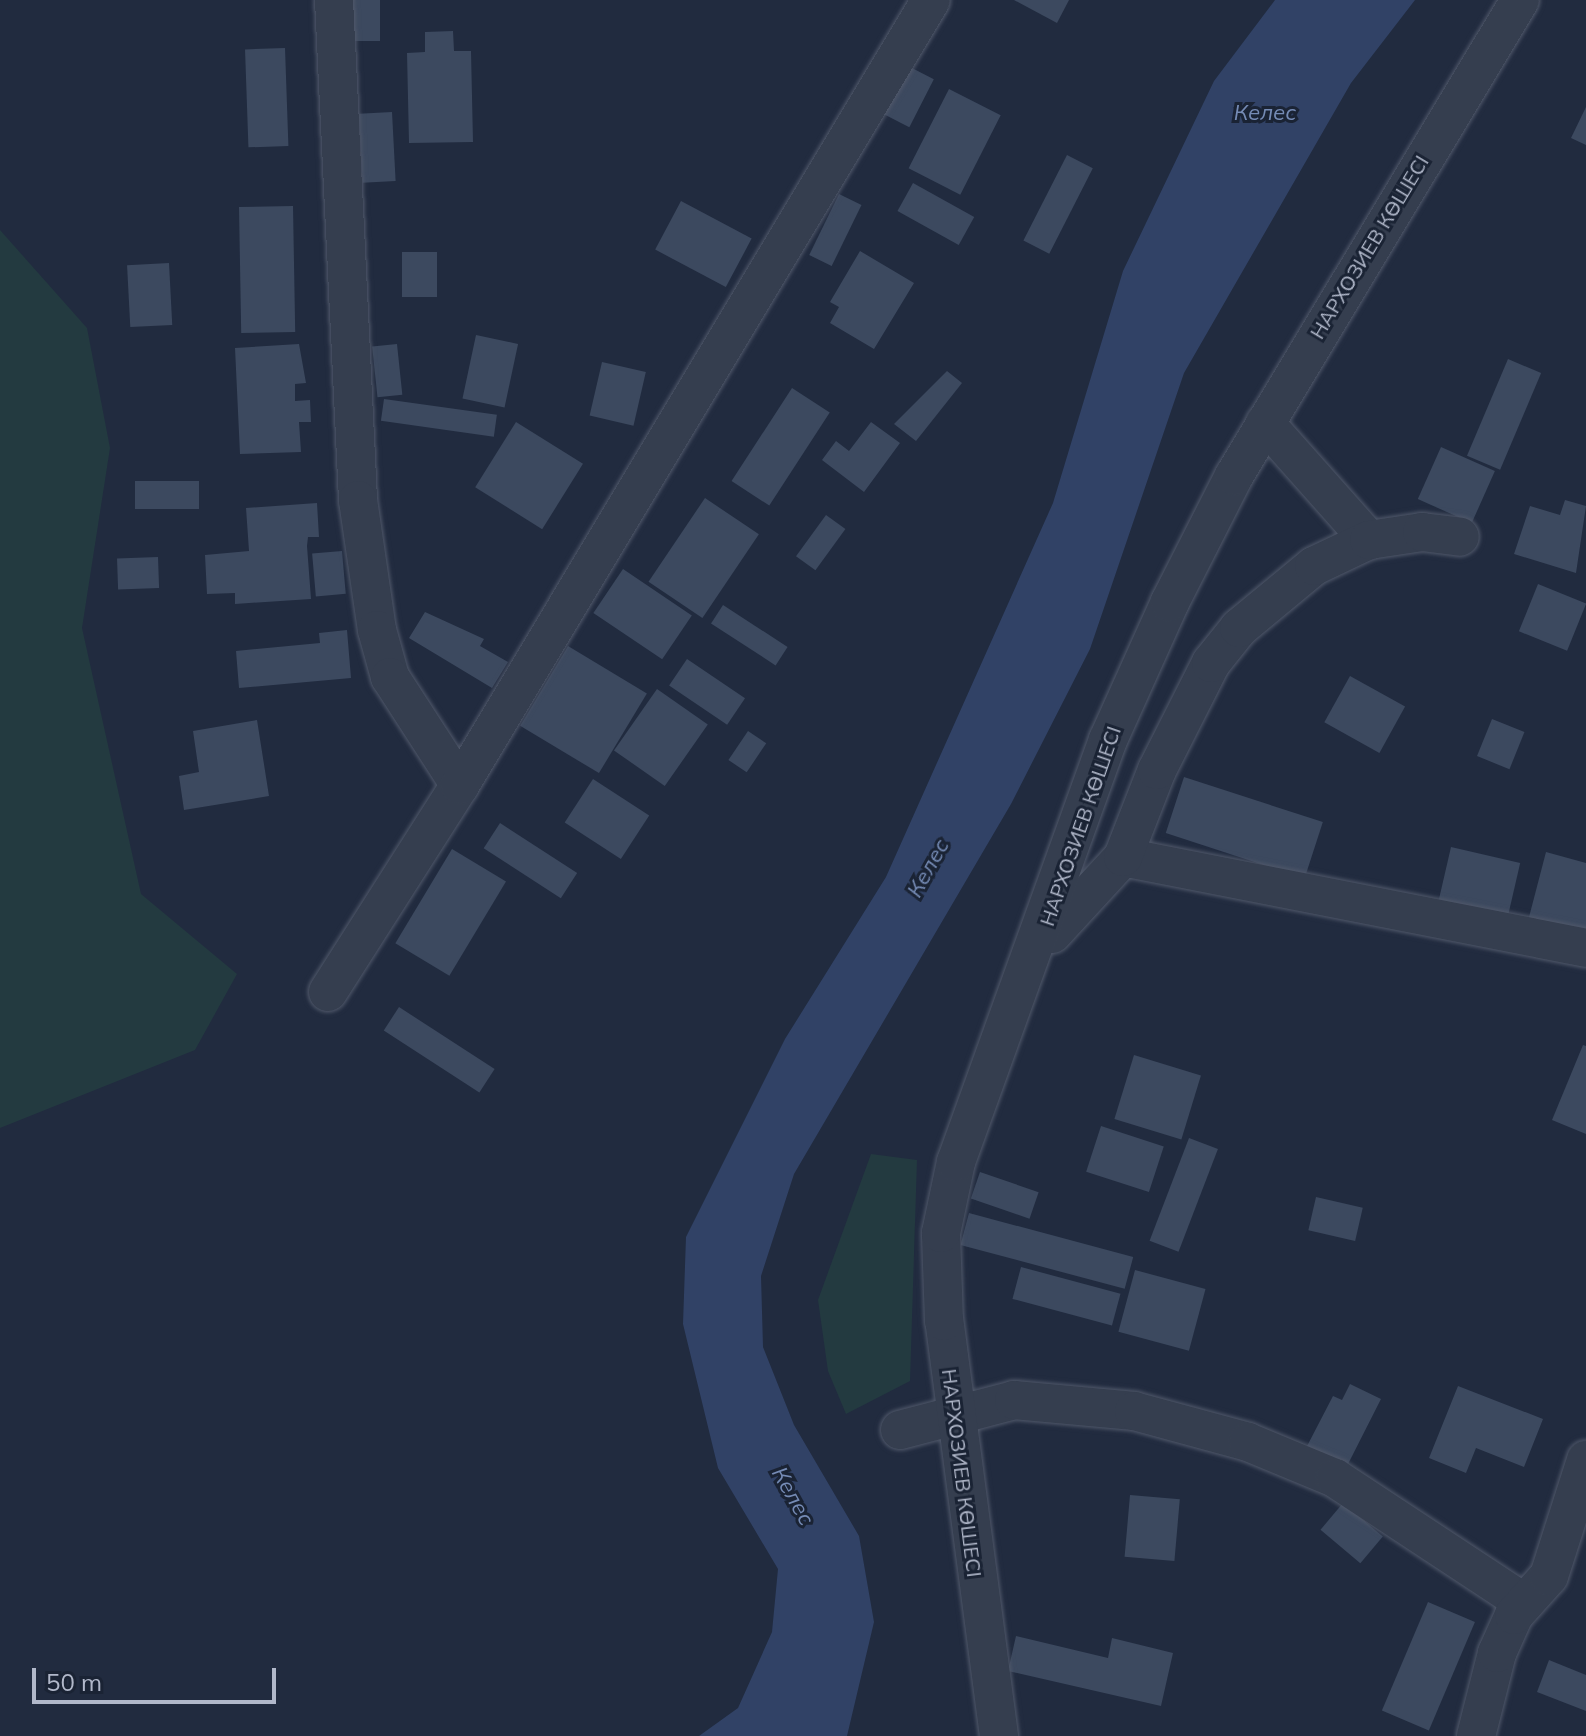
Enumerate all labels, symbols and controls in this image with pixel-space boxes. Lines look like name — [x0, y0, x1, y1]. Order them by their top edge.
water label: Келес — [1234, 100, 1296, 126]
street label: НАРХОЗИЕВ КӨШЕСІ — [1305, 151, 1433, 343]
street label: НАРХОЗИЕВ КӨШЕСІ — [1035, 723, 1125, 929]
water label: Келес — [901, 834, 955, 902]
street label: НАРХОЗИЕВ КӨШЕСІ — [937, 1367, 987, 1579]
water label: Келес — [766, 1462, 820, 1530]
scale bar — [36, 1652, 280, 1702]
text: 50 m — [46, 1667, 102, 1697]

